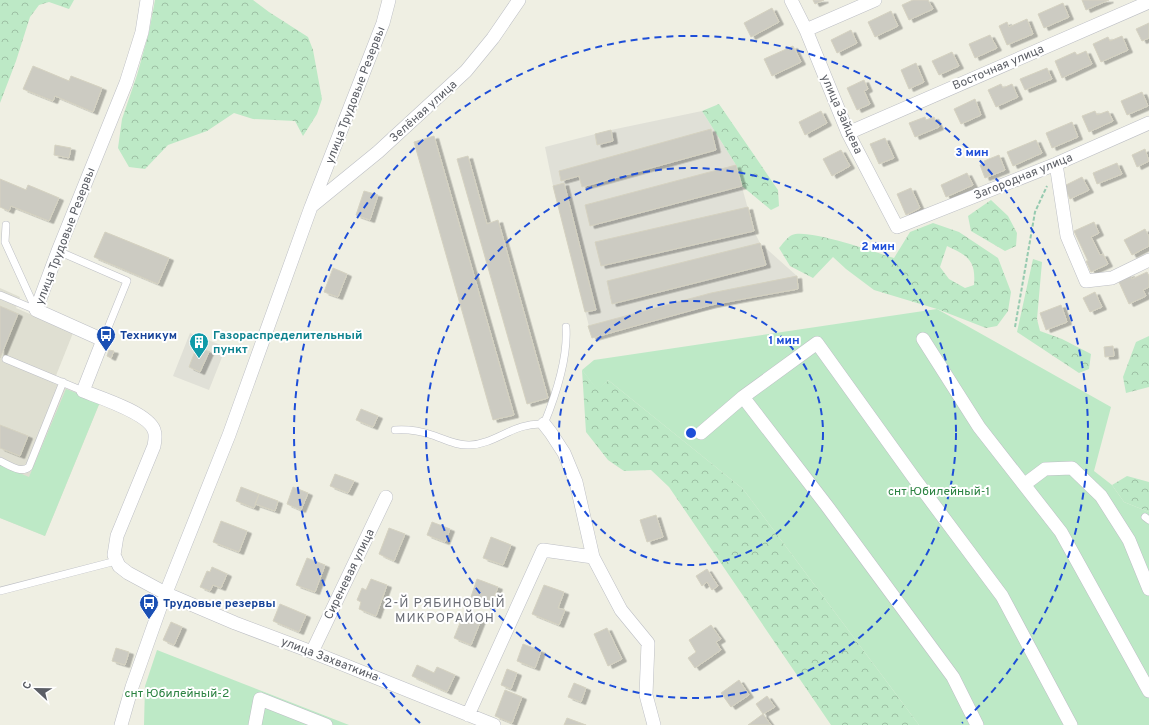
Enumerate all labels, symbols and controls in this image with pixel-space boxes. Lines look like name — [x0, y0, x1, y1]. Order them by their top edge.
street label: улица Трудовые Резервы — [322, 24, 390, 166]
street label: Восточная улица — [950, 41, 1046, 94]
street label: улица Зайцева — [816, 72, 866, 157]
street label: Зелёная улица — [386, 77, 461, 146]
text: 3 мин — [955, 145, 989, 161]
street label: Загородная улица — [972, 150, 1075, 204]
street label: улица Трудовые Резервы — [32, 165, 100, 307]
text: 2 мин — [861, 239, 895, 255]
bus stop icon: Техникум — [95, 324, 117, 352]
place label: Техникум — [120, 328, 177, 344]
place label: Газораспределительный пункт — [213, 328, 362, 358]
building icon: Газораспределительный пункт — [188, 331, 210, 359]
text: 1 мин — [768, 333, 800, 349]
centre of rings — [684, 426, 698, 440]
park label: снт Юбилейный-1 — [888, 484, 990, 500]
street label: Сиреневая улица — [321, 526, 379, 622]
bus stop icon: Трудовые резервы — [138, 592, 160, 620]
district label: 2-Й РЯБИНОВЫЙ МИКРОРАЙОН — [384, 594, 506, 627]
place label: Трудовые резервы — [163, 596, 276, 612]
street label: улица Захваткина — [278, 634, 381, 686]
north arrow — [16, 669, 56, 709]
text: С — [20, 680, 35, 692]
park label: снт Юбилейный-2 — [125, 686, 229, 702]

